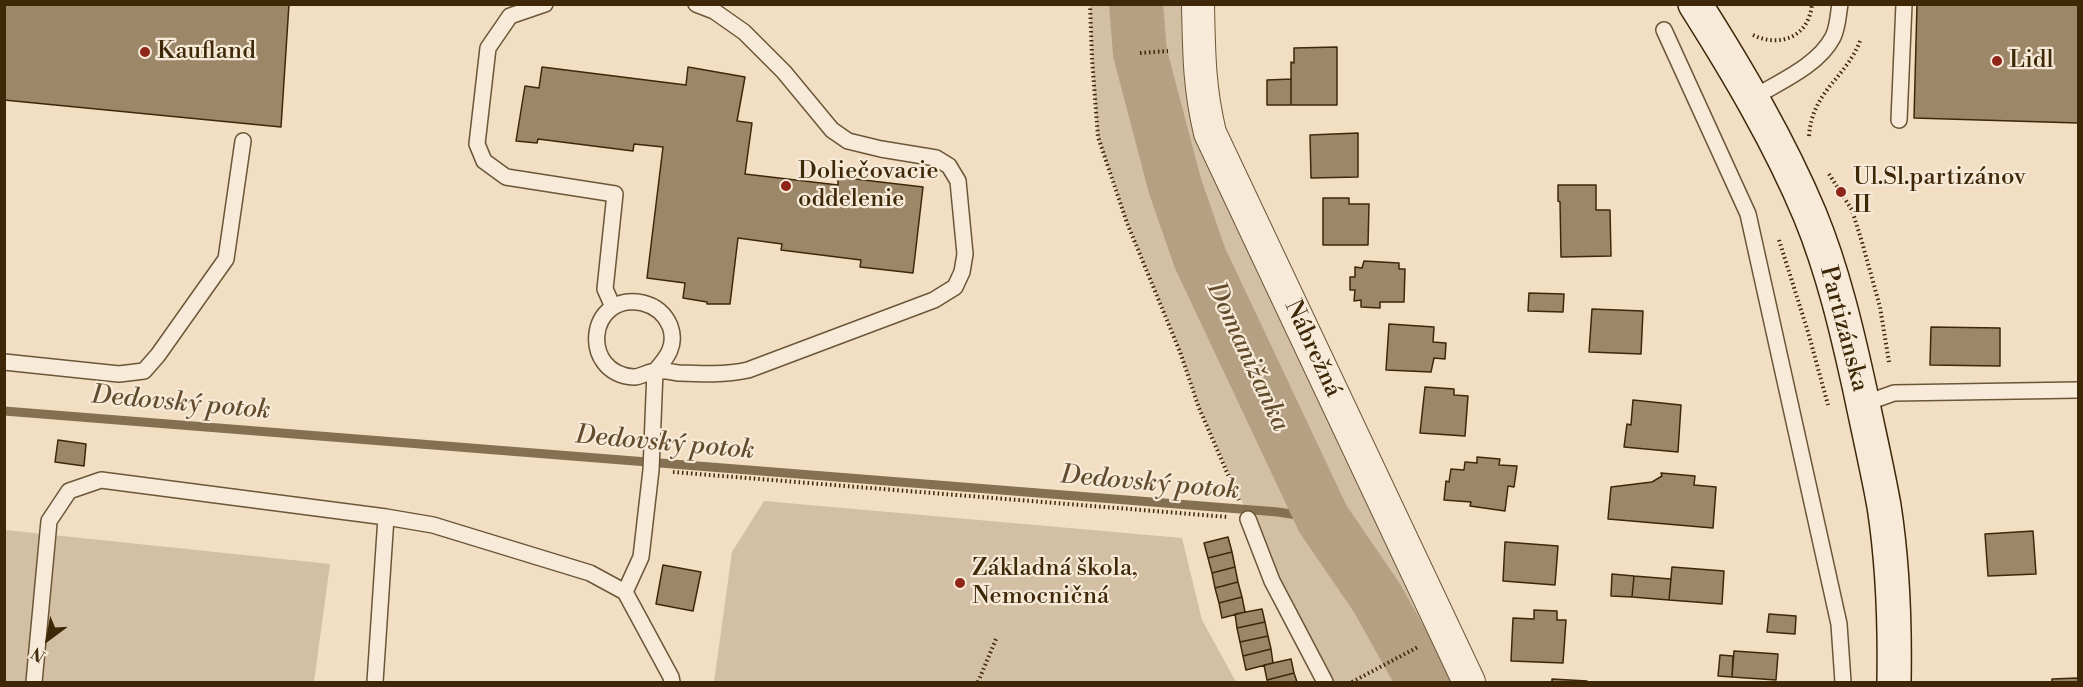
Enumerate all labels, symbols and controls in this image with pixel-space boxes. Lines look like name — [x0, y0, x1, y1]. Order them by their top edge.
place label: Kaufland — [157, 38, 256, 66]
marker: Kaufland — [138, 45, 152, 59]
place label: Lidl — [2009, 47, 2054, 75]
marker: Lidl — [1990, 54, 2004, 68]
place label: Doliečovacie oddelenie — [798, 158, 939, 214]
place label: Ul.Sl.partizánov II — [1853, 164, 2026, 220]
marker: Doliečovacie oddelenie — [779, 179, 793, 193]
marker: Ul.Sl.partizánov II — [1834, 185, 1848, 199]
street label: Partizánska — [1812, 263, 1874, 395]
water label: Domanižanka — [1199, 278, 1295, 436]
street label: Nábrežná — [1277, 296, 1347, 402]
water label: Dedovský potok — [90, 381, 272, 427]
water label: Dedovský potok — [574, 421, 756, 467]
water label: Dedovský potok — [1059, 461, 1241, 507]
place label: Základná škola, Nemocničná — [972, 555, 1138, 611]
marker: Základná škola, Nemocničná — [953, 576, 967, 590]
north arrow — [18, 609, 78, 669]
text: N — [28, 642, 49, 666]

